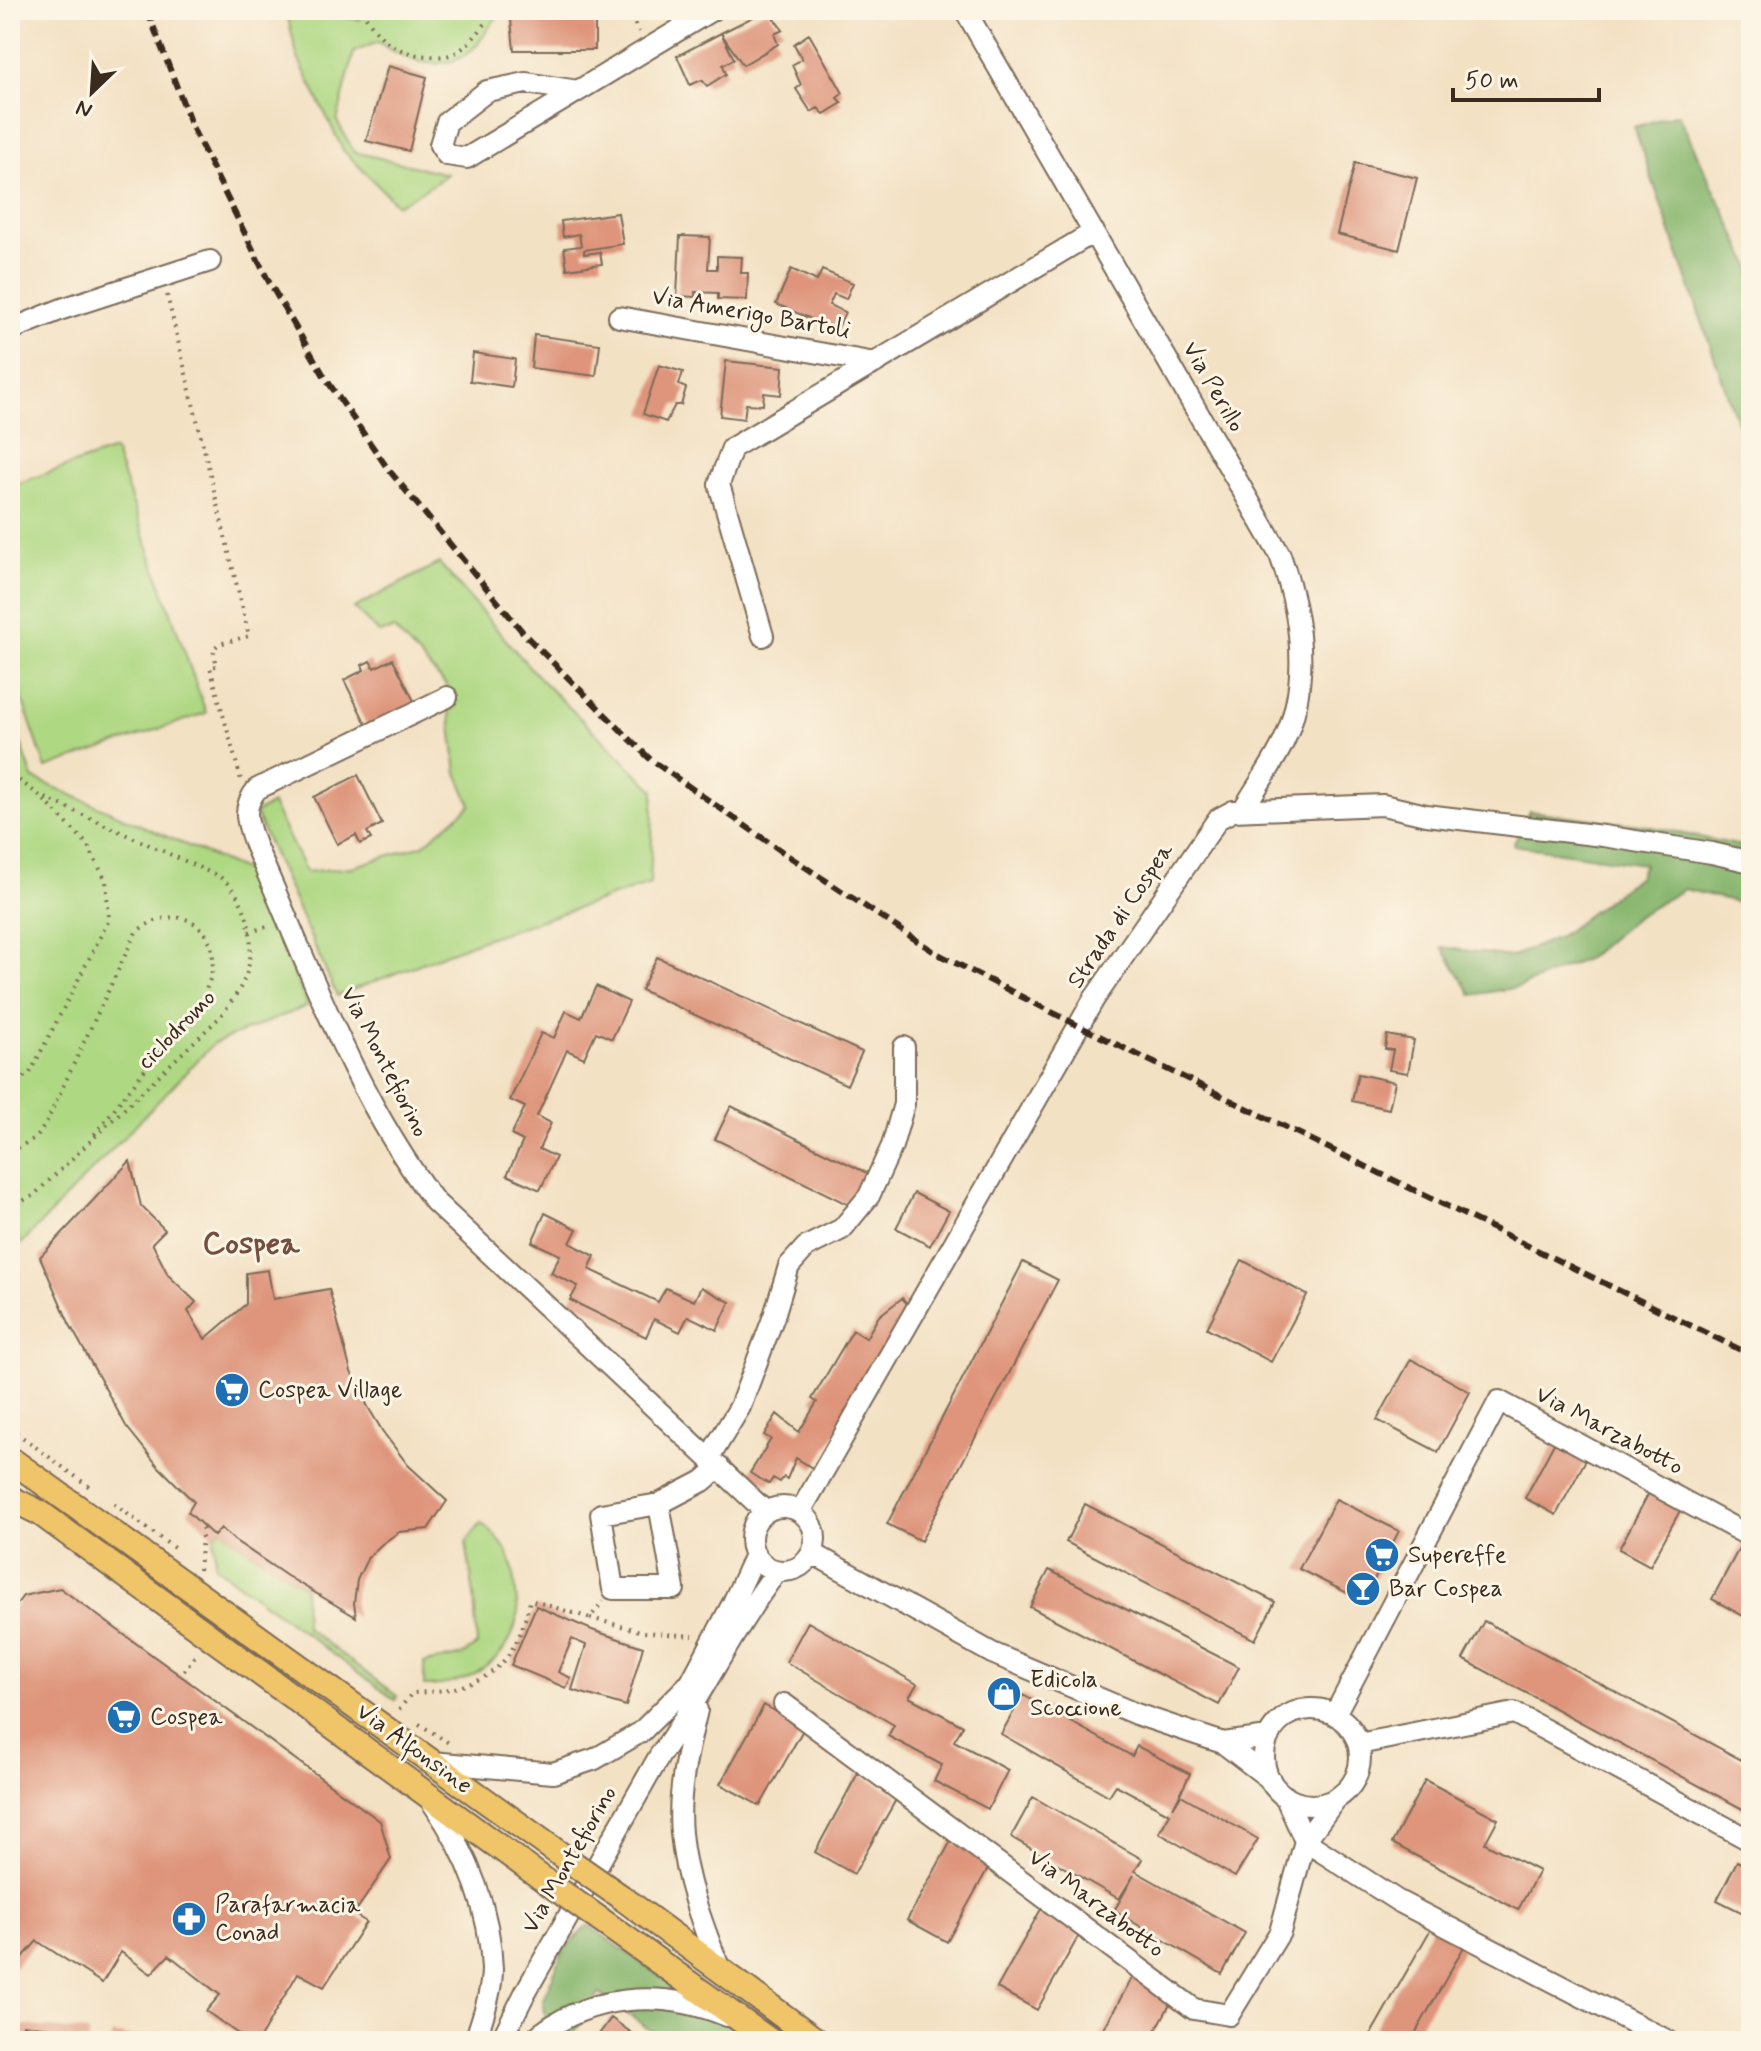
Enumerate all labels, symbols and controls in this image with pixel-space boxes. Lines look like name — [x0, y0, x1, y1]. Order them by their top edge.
north arrow — [52, 52, 132, 132]
scale bar — [1453, 52, 1599, 102]
text: 50 m — [1465, 66, 1519, 97]
text: N — [72, 93, 97, 124]
street label: Via Amerigo Bartoli — [649, 281, 853, 349]
street label: Via Perillo — [1175, 336, 1251, 438]
street label: Strada di Cospea — [1061, 837, 1181, 995]
street label: Via Montefiorino — [333, 981, 435, 1143]
street label: ciclodromo — [131, 983, 223, 1077]
district label: Cospea — [203, 1223, 300, 1265]
supermarket icon: Cospea Village — [213, 1371, 251, 1409]
place label: Cospea Village — [258, 1375, 402, 1406]
street label: Via Marzabotto — [1530, 1379, 1688, 1483]
supermarket icon: Supereffe — [1363, 1536, 1401, 1574]
place label: Supereffe — [1408, 1540, 1507, 1571]
bar icon: Bar Cospea — [1344, 1570, 1382, 1608]
place label: Bar Cospea — [1389, 1574, 1503, 1605]
place label: Edicola Scoccione — [1030, 1665, 1122, 1724]
shop icon: Edicola Scoccione — [985, 1675, 1023, 1713]
street label: Via Alfonsine — [349, 1696, 478, 1803]
supermarket icon: Cospea — [105, 1698, 143, 1736]
place label: Cospea — [150, 1702, 223, 1733]
street label: Via Montefiorino — [515, 1781, 625, 1939]
street label: Via Marzabotto — [1022, 1843, 1170, 1965]
place label: Parafarmacia Conad — [215, 1890, 361, 1949]
pharmacy icon: Parafarmacia Conad — [170, 1900, 208, 1938]

